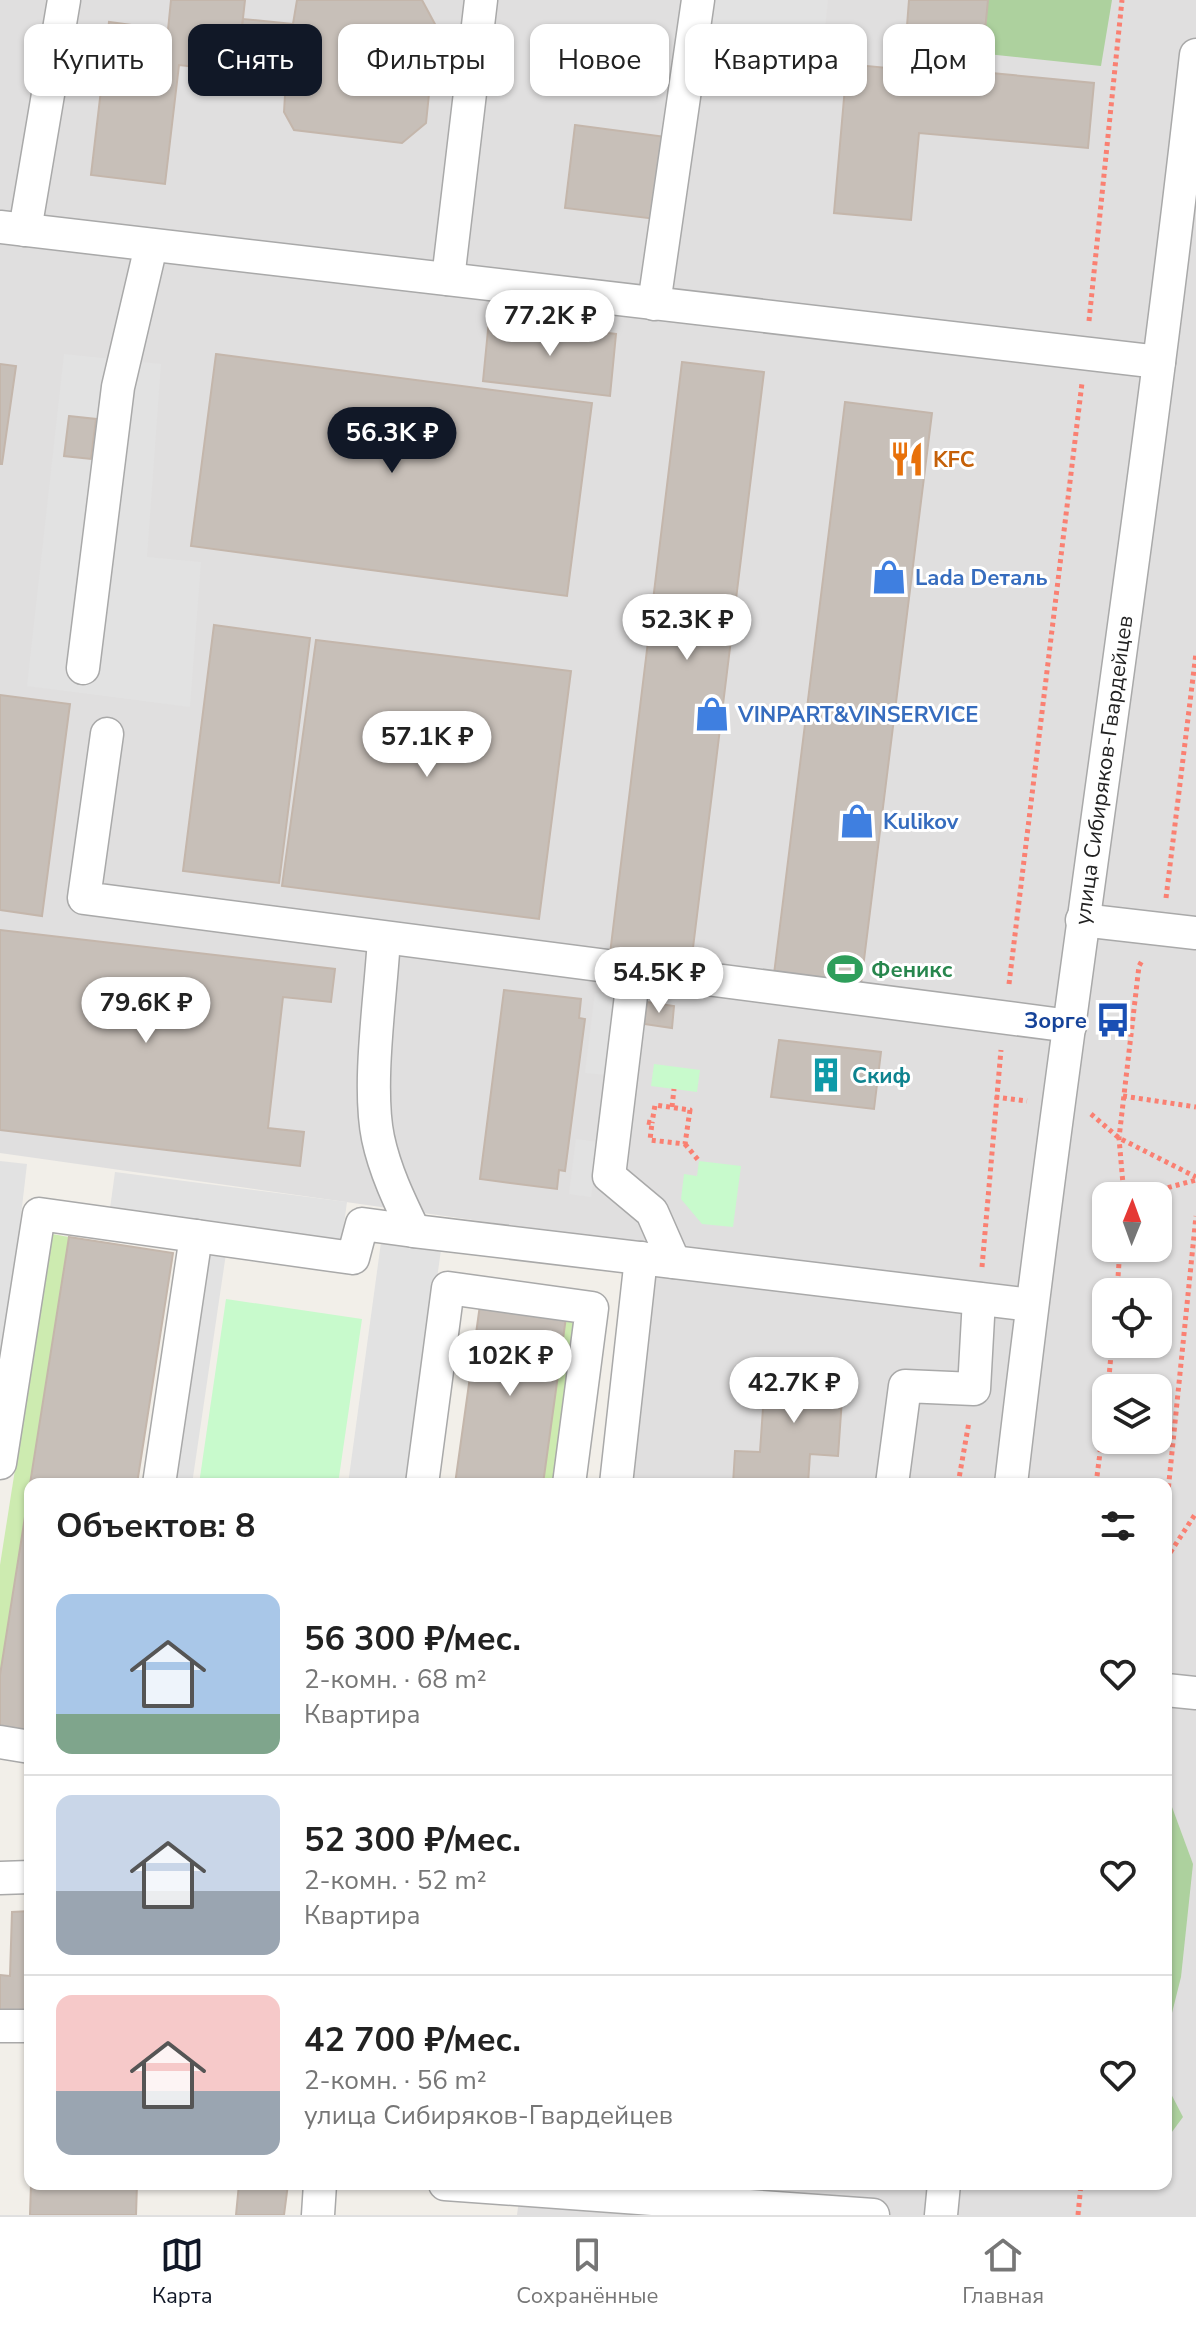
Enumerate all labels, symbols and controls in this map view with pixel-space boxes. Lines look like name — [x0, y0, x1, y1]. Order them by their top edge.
chip: Купить — [24, 24, 172, 96]
chip: Снять — [188, 24, 322, 96]
chip: Фильтры — [338, 24, 514, 96]
chip: Новое — [530, 24, 669, 96]
chip: Квартира — [685, 24, 867, 96]
chip: Дом — [883, 24, 995, 96]
pin: 77.2K ₽ — [476, 290, 624, 358]
text: 77.2K ₽ — [503, 298, 597, 333]
pin: 56.3K ₽ — [318, 407, 466, 475]
text: 56.3K ₽ — [345, 415, 439, 450]
restaurant icon: KFC — [888, 440, 926, 478]
place label: KFC — [933, 445, 975, 475]
shop icon: Lada Dеталь — [870, 558, 908, 596]
place label: Lada Dеталь — [915, 563, 1048, 593]
pin: 52.3K ₽ — [613, 594, 761, 662]
text: 52.3K ₽ — [640, 602, 734, 637]
street label: улица Сибиряков-Гвардейцев — [1067, 613, 1141, 927]
shop icon: VINPART&VINSERVICE — [693, 695, 731, 733]
place label: VINPART&VINSERVICE — [737, 700, 978, 730]
pin: 57.1K ₽ — [353, 711, 501, 779]
text: 57.1K ₽ — [380, 719, 474, 754]
shop icon: Kulikov — [838, 802, 876, 840]
place label: Kulikov — [883, 807, 959, 837]
pin: 54.5K ₽ — [585, 947, 733, 1015]
sports icon: Феникс — [826, 950, 864, 988]
text: 54.5K ₽ — [612, 955, 706, 990]
place label: Феникс — [871, 955, 953, 985]
pin: 79.6K ₽ — [72, 977, 220, 1045]
text: 79.6K ₽ — [99, 985, 193, 1020]
bus stop icon: Зорге — [1094, 1001, 1132, 1039]
place label: Зорге — [1024, 1006, 1087, 1036]
building icon: Скиф — [807, 1056, 845, 1094]
place label: Скиф — [852, 1061, 911, 1091]
north arrow — [1092, 1182, 1172, 1262]
map controls — [1092, 1182, 1172, 1454]
button: locate — [1092, 1278, 1172, 1358]
pin: 102K ₽ — [445, 1330, 575, 1398]
text: 102K ₽ — [467, 1338, 553, 1373]
pin: 42.7K ₽ — [720, 1357, 868, 1425]
text: 42.7K ₽ — [747, 1365, 841, 1400]
button: layers — [1092, 1374, 1172, 1454]
text: Объектов: 8 — [56, 1503, 255, 1549]
icon: filters — [1096, 1504, 1140, 1548]
text: 56 300 ₽/мес. — [304, 1616, 521, 1662]
icon: home — [120, 1626, 216, 1722]
icon: heart — [1096, 1652, 1140, 1696]
text: 2-комн. · 68 m² — [304, 1662, 487, 1697]
text: Квартира — [304, 1697, 420, 1732]
text: 52 300 ₽/мес. — [304, 1817, 521, 1863]
icon: home — [120, 1827, 216, 1923]
icon: heart — [1096, 1853, 1140, 1897]
text: 2-комн. · 52 m² — [304, 1863, 487, 1898]
text: Квартира — [304, 1898, 420, 1933]
text: 42 700 ₽/мес. — [304, 2017, 521, 2063]
icon: home — [120, 2027, 216, 2123]
icon: heart — [1096, 2053, 1140, 2097]
text: 2-комн. · 56 m² — [304, 2063, 487, 2098]
text: улица Сибиряков-Гвардейцев — [304, 2098, 673, 2133]
tab: Карта — [152, 2233, 213, 2311]
tab: Сохранённые — [516, 2233, 658, 2311]
tab: Главная — [962, 2233, 1044, 2311]

